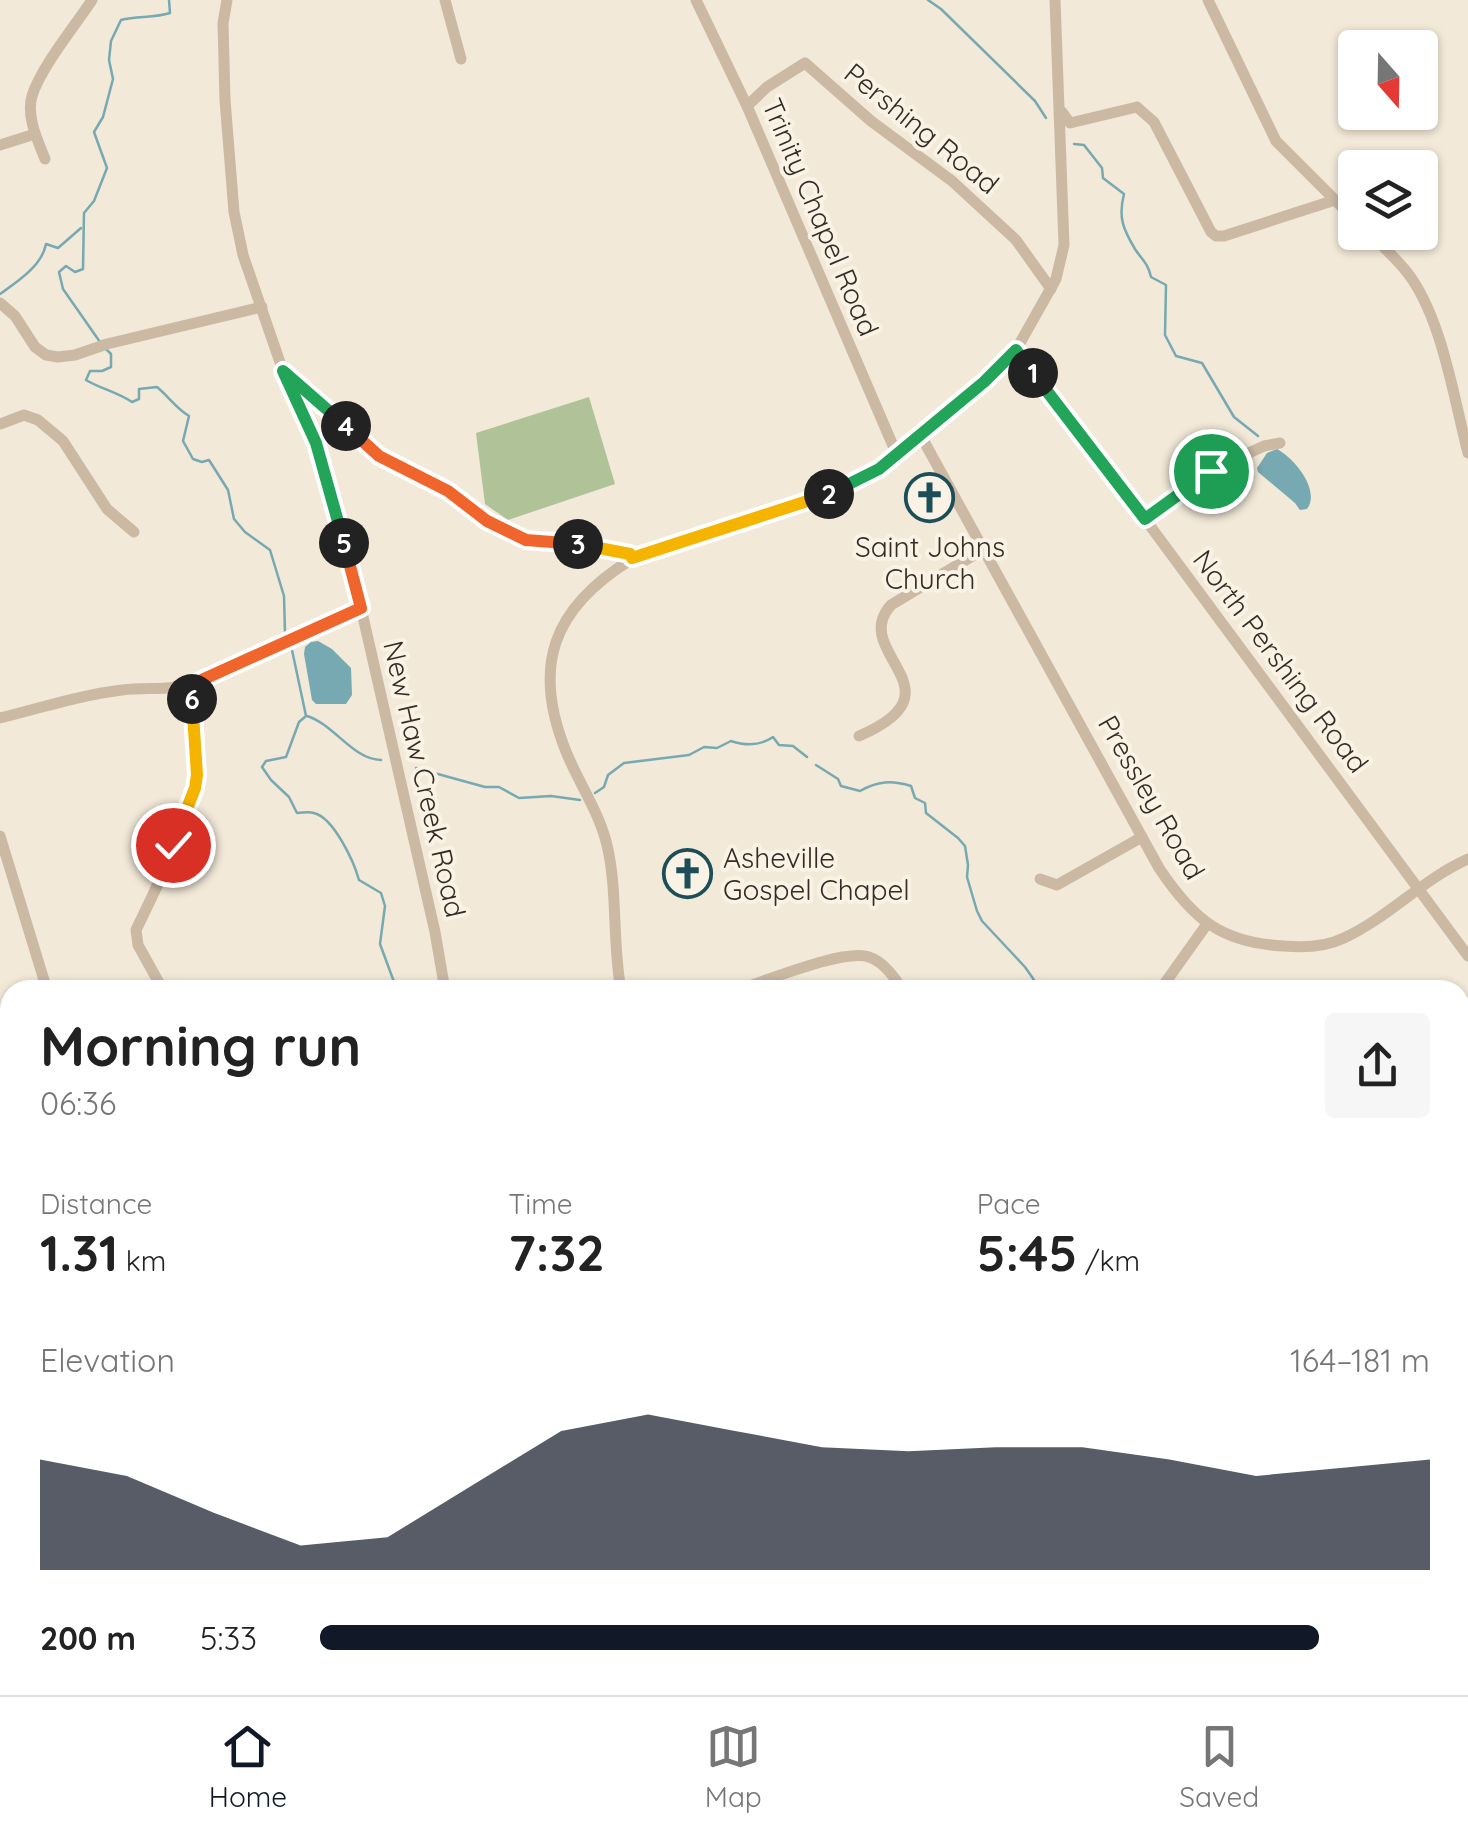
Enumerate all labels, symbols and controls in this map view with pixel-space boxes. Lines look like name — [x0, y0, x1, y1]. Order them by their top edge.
north arrow — [1338, 30, 1438, 130]
map controls — [1338, 30, 1438, 250]
street label: Pershing Road — [838, 55, 1006, 201]
street label: Trinity Chapel Road — [755, 93, 887, 341]
button: layers — [1338, 150, 1438, 250]
pin: 1 — [1008, 348, 1058, 398]
text: 1 — [1028, 355, 1038, 390]
pin: 4 — [321, 401, 371, 451]
text: 4 — [338, 408, 354, 443]
pin — [1169, 429, 1254, 514]
icon: arrive — [1184, 444, 1239, 499]
pin: 2 — [804, 469, 854, 519]
church icon: Saint Johns Church — [904, 472, 956, 524]
text: 2 — [821, 476, 837, 511]
pin: 5 — [319, 518, 369, 568]
pin: 3 — [553, 519, 603, 569]
text: 5 — [336, 525, 352, 560]
text: 3 — [570, 526, 586, 561]
place label: Saint Johns Church — [855, 529, 1005, 596]
street label: North Pershing Road — [1186, 543, 1376, 779]
street label: New Haw Creek Road — [376, 637, 474, 921]
pin: 6 — [167, 674, 217, 724]
text: 6 — [184, 681, 200, 716]
street label: Pressley Road — [1091, 709, 1213, 885]
pin — [131, 803, 216, 888]
icon: check — [146, 818, 201, 873]
place label: Asheville Gospel Chapel — [723, 840, 910, 907]
church icon: Asheville Gospel Chapel — [662, 847, 714, 899]
text: Morning run — [40, 1011, 361, 1080]
button: share — [1325, 1013, 1430, 1118]
text: 06:36 — [40, 1083, 116, 1123]
text: Distance — [40, 1186, 152, 1221]
text: Time — [508, 1186, 573, 1221]
text: Pace — [977, 1186, 1041, 1221]
text: 1.31 — [40, 1221, 118, 1284]
text: 7:32 — [508, 1221, 605, 1284]
text: 5:45 — [977, 1221, 1077, 1284]
text: km — [118, 1243, 166, 1278]
text: /km — [1077, 1243, 1140, 1278]
text: Elevation — [40, 1340, 175, 1380]
text: 164–181 m — [1290, 1340, 1430, 1380]
text: 200 m — [40, 1618, 136, 1658]
text: 5:33 — [200, 1618, 257, 1658]
tab: Home — [209, 1719, 287, 1814]
tab: Map — [705, 1719, 762, 1814]
tab: Saved — [1179, 1719, 1259, 1814]

